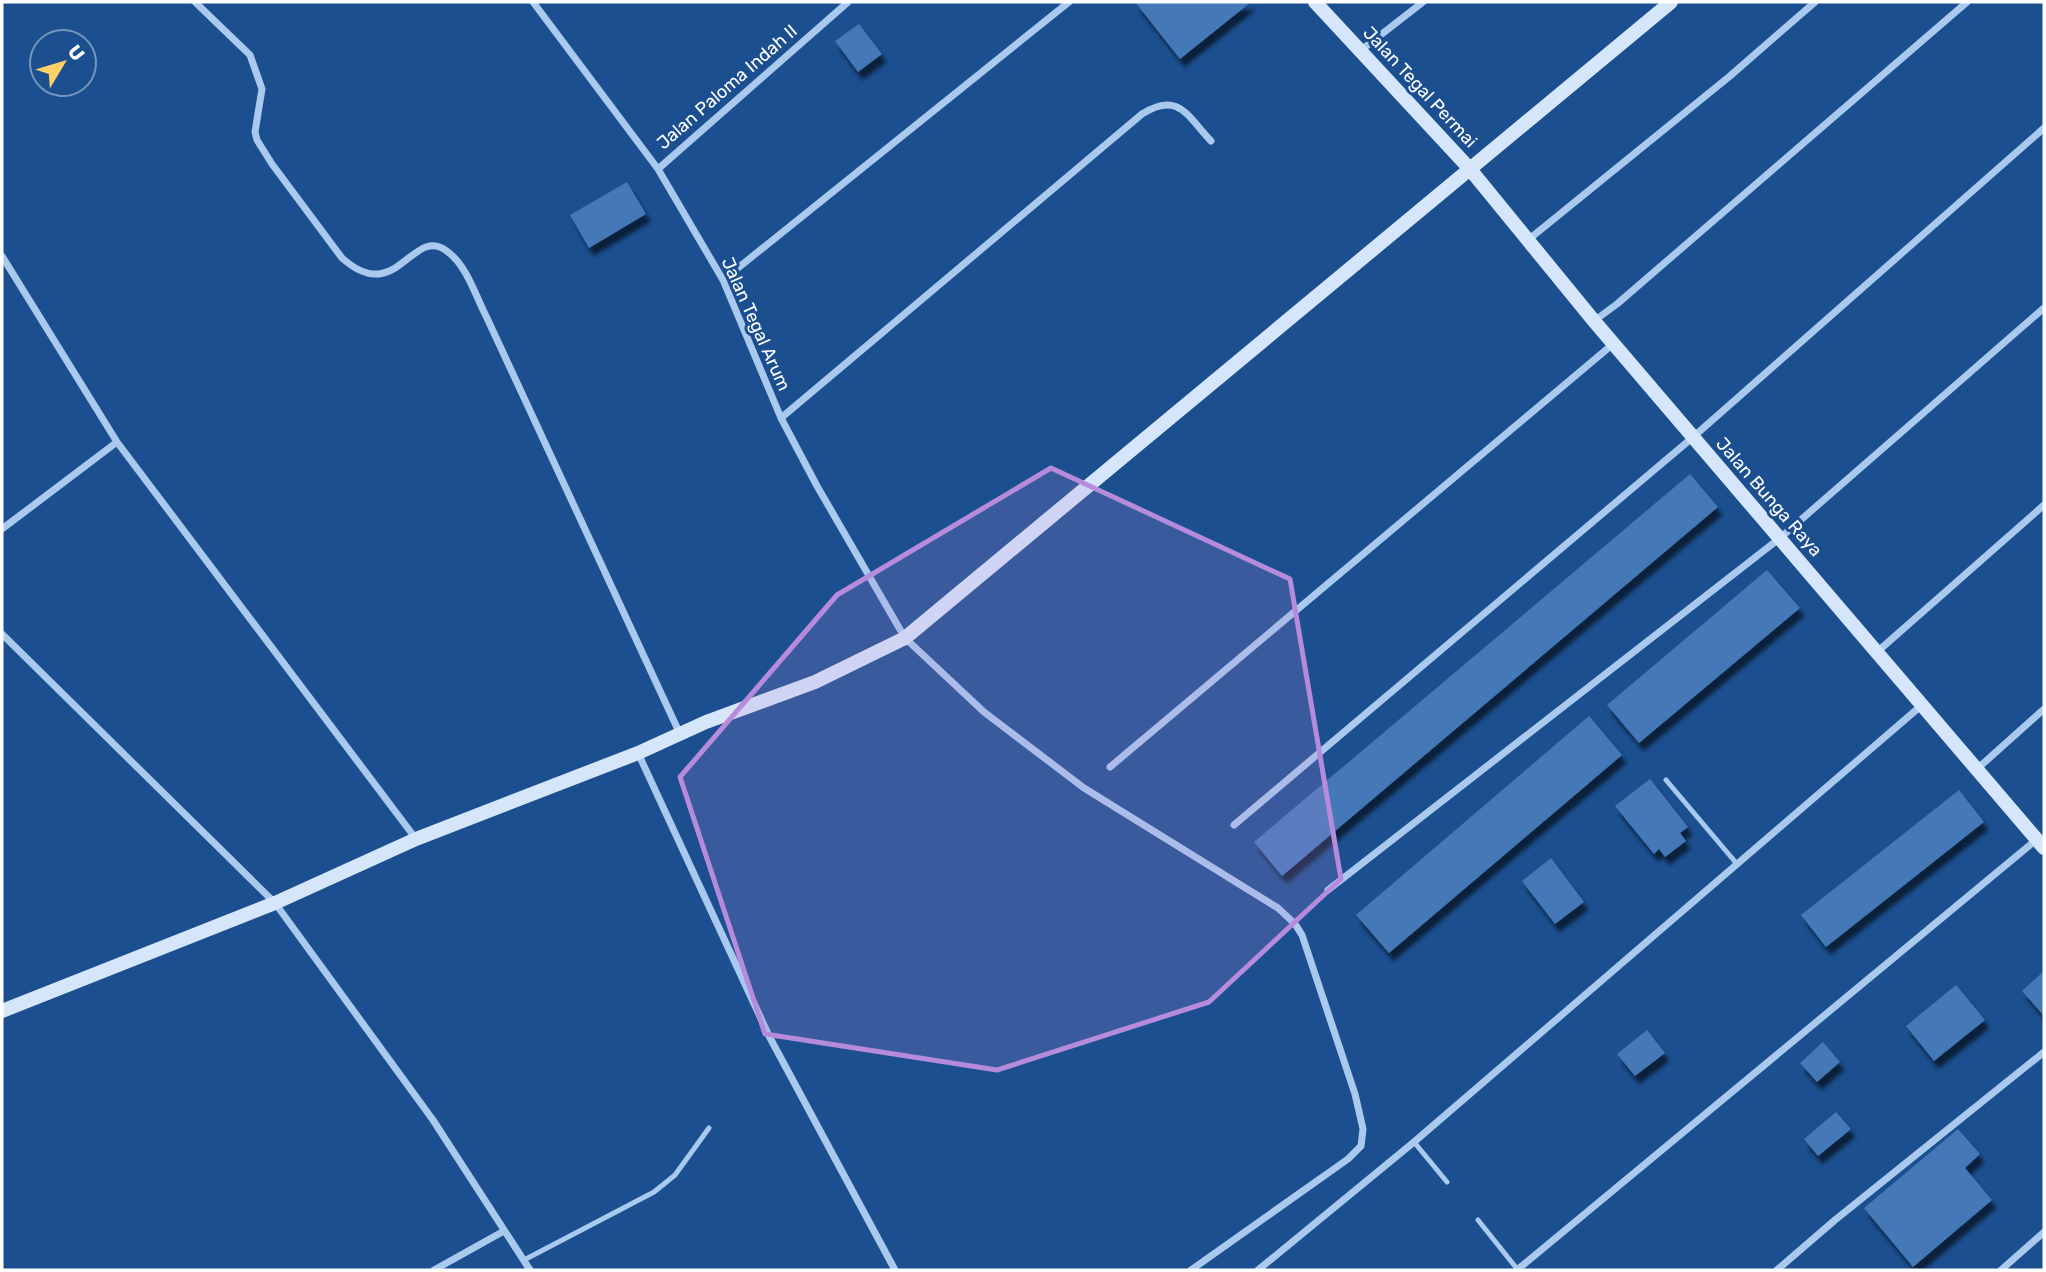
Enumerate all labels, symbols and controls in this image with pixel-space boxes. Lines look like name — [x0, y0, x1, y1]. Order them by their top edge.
street label: Jalan Paloma Indah II — [652, 20, 802, 154]
street label: Jalan Tegal Permai — [1358, 22, 1482, 152]
north arrow — [28, 28, 98, 98]
text: U — [63, 40, 89, 65]
street label: Jalan Tegal Arum — [717, 254, 795, 394]
street label: Jalan Bunga Raya — [1711, 433, 1827, 561]

